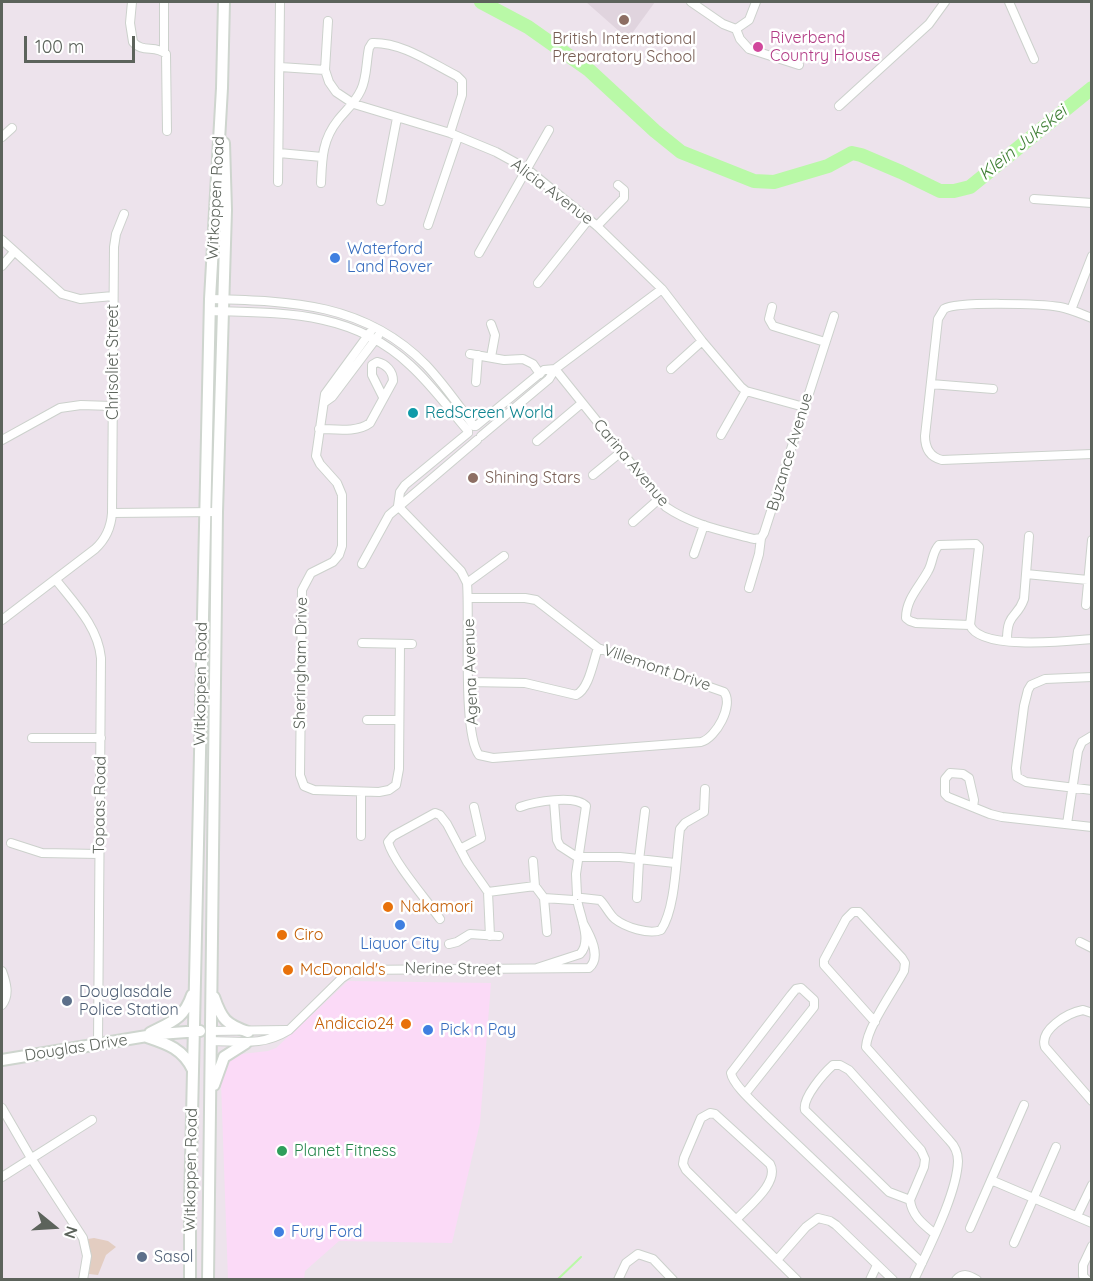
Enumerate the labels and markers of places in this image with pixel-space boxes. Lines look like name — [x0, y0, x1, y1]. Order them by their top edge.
marker: British International Preparatory School — [617, 13, 631, 27]
place label: Riverbend Country House — [770, 28, 880, 66]
place label: British International Preparatory School — [552, 29, 696, 67]
marker: Riverbend Country House — [751, 40, 765, 54]
place label: Waterford Land Rover — [347, 239, 432, 277]
marker: Waterford Land Rover — [328, 251, 342, 265]
place label: RedScreen World — [425, 403, 553, 423]
marker: RedScreen World — [406, 406, 420, 420]
place label: Shining Stars — [485, 468, 581, 488]
marker: Shining Stars — [466, 471, 480, 485]
place label: Nakamori — [400, 897, 473, 917]
marker: Nakamori — [381, 900, 395, 914]
marker: Liquor City — [393, 918, 407, 932]
place label: Ciro — [294, 925, 323, 945]
marker: Ciro — [275, 928, 289, 942]
place label: Liquor City — [360, 934, 440, 954]
place label: McDonald's — [300, 960, 386, 980]
marker: McDonald's — [281, 963, 295, 977]
place label: Douglasdale Police Station — [79, 982, 179, 1020]
marker: Douglasdale Police Station — [60, 994, 74, 1008]
place label: Andiccio24 — [315, 1014, 394, 1034]
marker: Andiccio24 — [399, 1017, 413, 1031]
place label: Pick n Pay — [440, 1020, 516, 1040]
marker: Pick n Pay — [421, 1023, 435, 1037]
place label: Planet Fitness — [294, 1141, 396, 1161]
marker: Planet Fitness — [275, 1144, 289, 1158]
place label: Fury Ford — [291, 1222, 363, 1242]
marker: Fury Ford — [272, 1225, 286, 1239]
place label: Sasol — [154, 1247, 194, 1267]
marker: Sasol — [135, 1250, 149, 1264]

